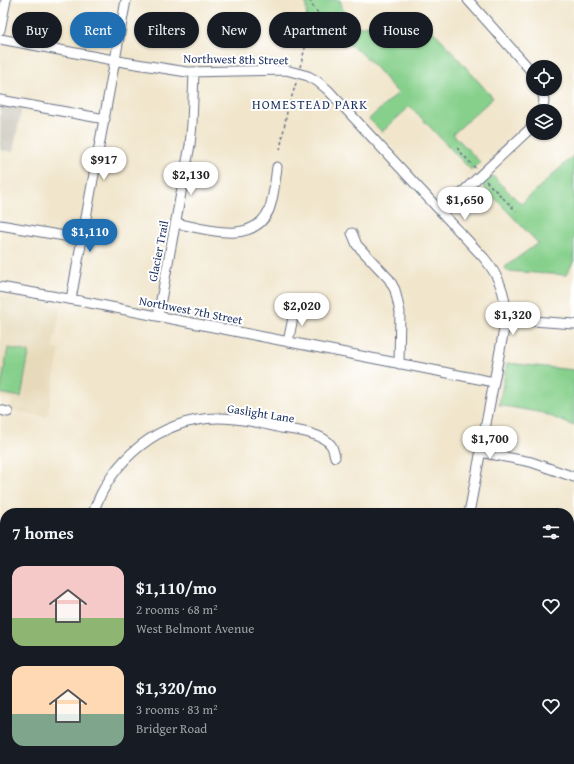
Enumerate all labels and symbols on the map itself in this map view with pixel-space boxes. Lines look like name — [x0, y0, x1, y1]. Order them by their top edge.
street label: Northwest 8th Street — [183, 50, 289, 68]
district label: HOMESTEAD PARK — [252, 95, 368, 114]
pin: $917 — [80, 147, 128, 181]
pin: $2,130 — [158, 162, 224, 196]
pin: $1,650 — [432, 187, 498, 221]
street label: Glacier Trail — [144, 218, 172, 283]
pin: $1,110 — [57, 219, 123, 253]
street label: Northwest 7th Street — [138, 292, 245, 329]
pin: $2,020 — [269, 293, 335, 327]
pin: $1,320 — [480, 302, 546, 336]
street label: Gaslight Lane — [226, 399, 296, 427]
pin: $1,700 — [457, 426, 523, 460]

